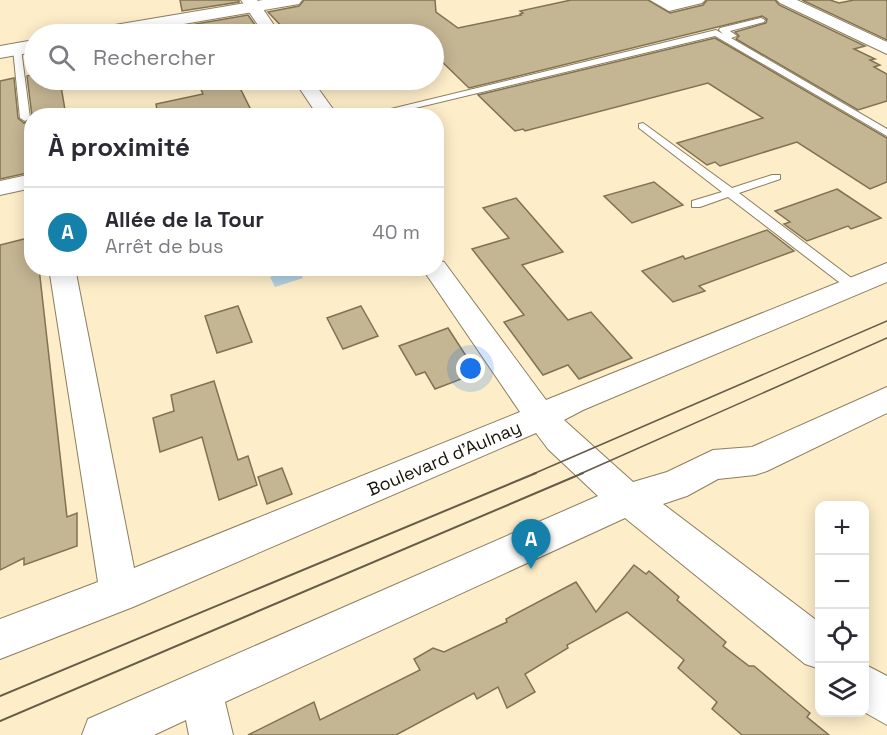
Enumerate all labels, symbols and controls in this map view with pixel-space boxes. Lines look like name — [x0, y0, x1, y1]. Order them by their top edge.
search box — [24, 24, 444, 90]
icon: search — [45, 41, 78, 74]
text: Rechercher — [93, 43, 215, 71]
text: À proximité — [48, 130, 190, 164]
text: Allée de la Tour — [105, 205, 264, 233]
text: A — [61, 219, 74, 245]
text: 40 m — [372, 219, 420, 245]
text: Arrêt de bus — [105, 233, 224, 259]
your location — [456, 354, 485, 383]
street label: Boulevard d'Aulnay — [364, 415, 524, 501]
map controls — [815, 501, 869, 717]
button: + — [815, 501, 869, 555]
pin: A — [512, 520, 550, 569]
button: − — [815, 555, 869, 609]
button: locate — [815, 609, 869, 663]
button: layers — [815, 663, 869, 717]

